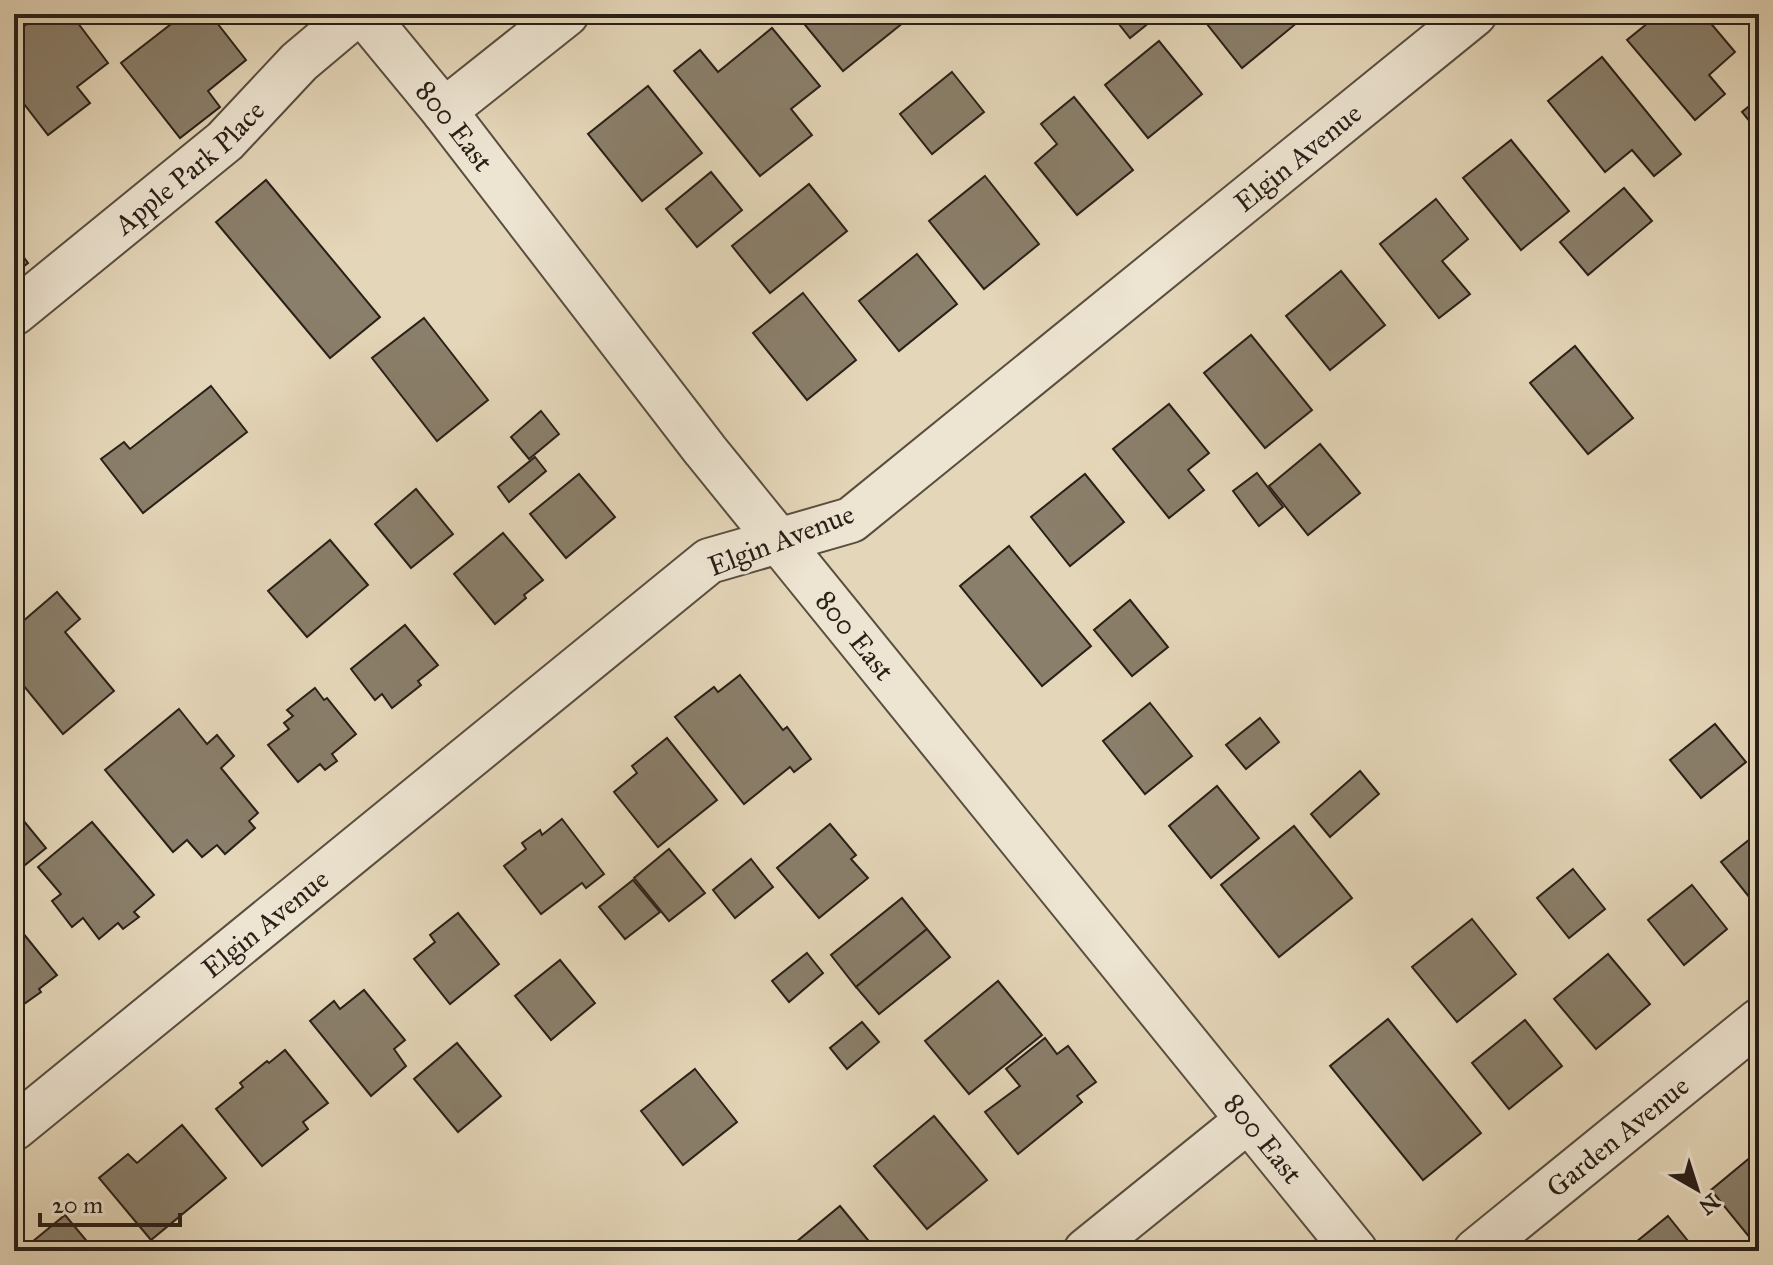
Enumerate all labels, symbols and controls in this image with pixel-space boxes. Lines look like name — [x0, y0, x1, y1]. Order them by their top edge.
street label: 800 East — [409, 73, 501, 178]
street label: Apple Park Place — [106, 93, 272, 242]
street label: Elgin Avenue — [1227, 95, 1368, 219]
street label: Elgin Avenue — [703, 496, 859, 584]
street label: 800 East — [808, 583, 902, 687]
street label: Elgin Avenue — [194, 861, 336, 985]
street label: Garden Avenue — [1539, 1068, 1696, 1205]
street label: 800 East — [1217, 1086, 1310, 1190]
north arrow — [1657, 1149, 1737, 1229]
scale bar — [40, 1177, 180, 1227]
text: N — [1693, 1188, 1725, 1221]
text: 20 m — [52, 1190, 103, 1220]

